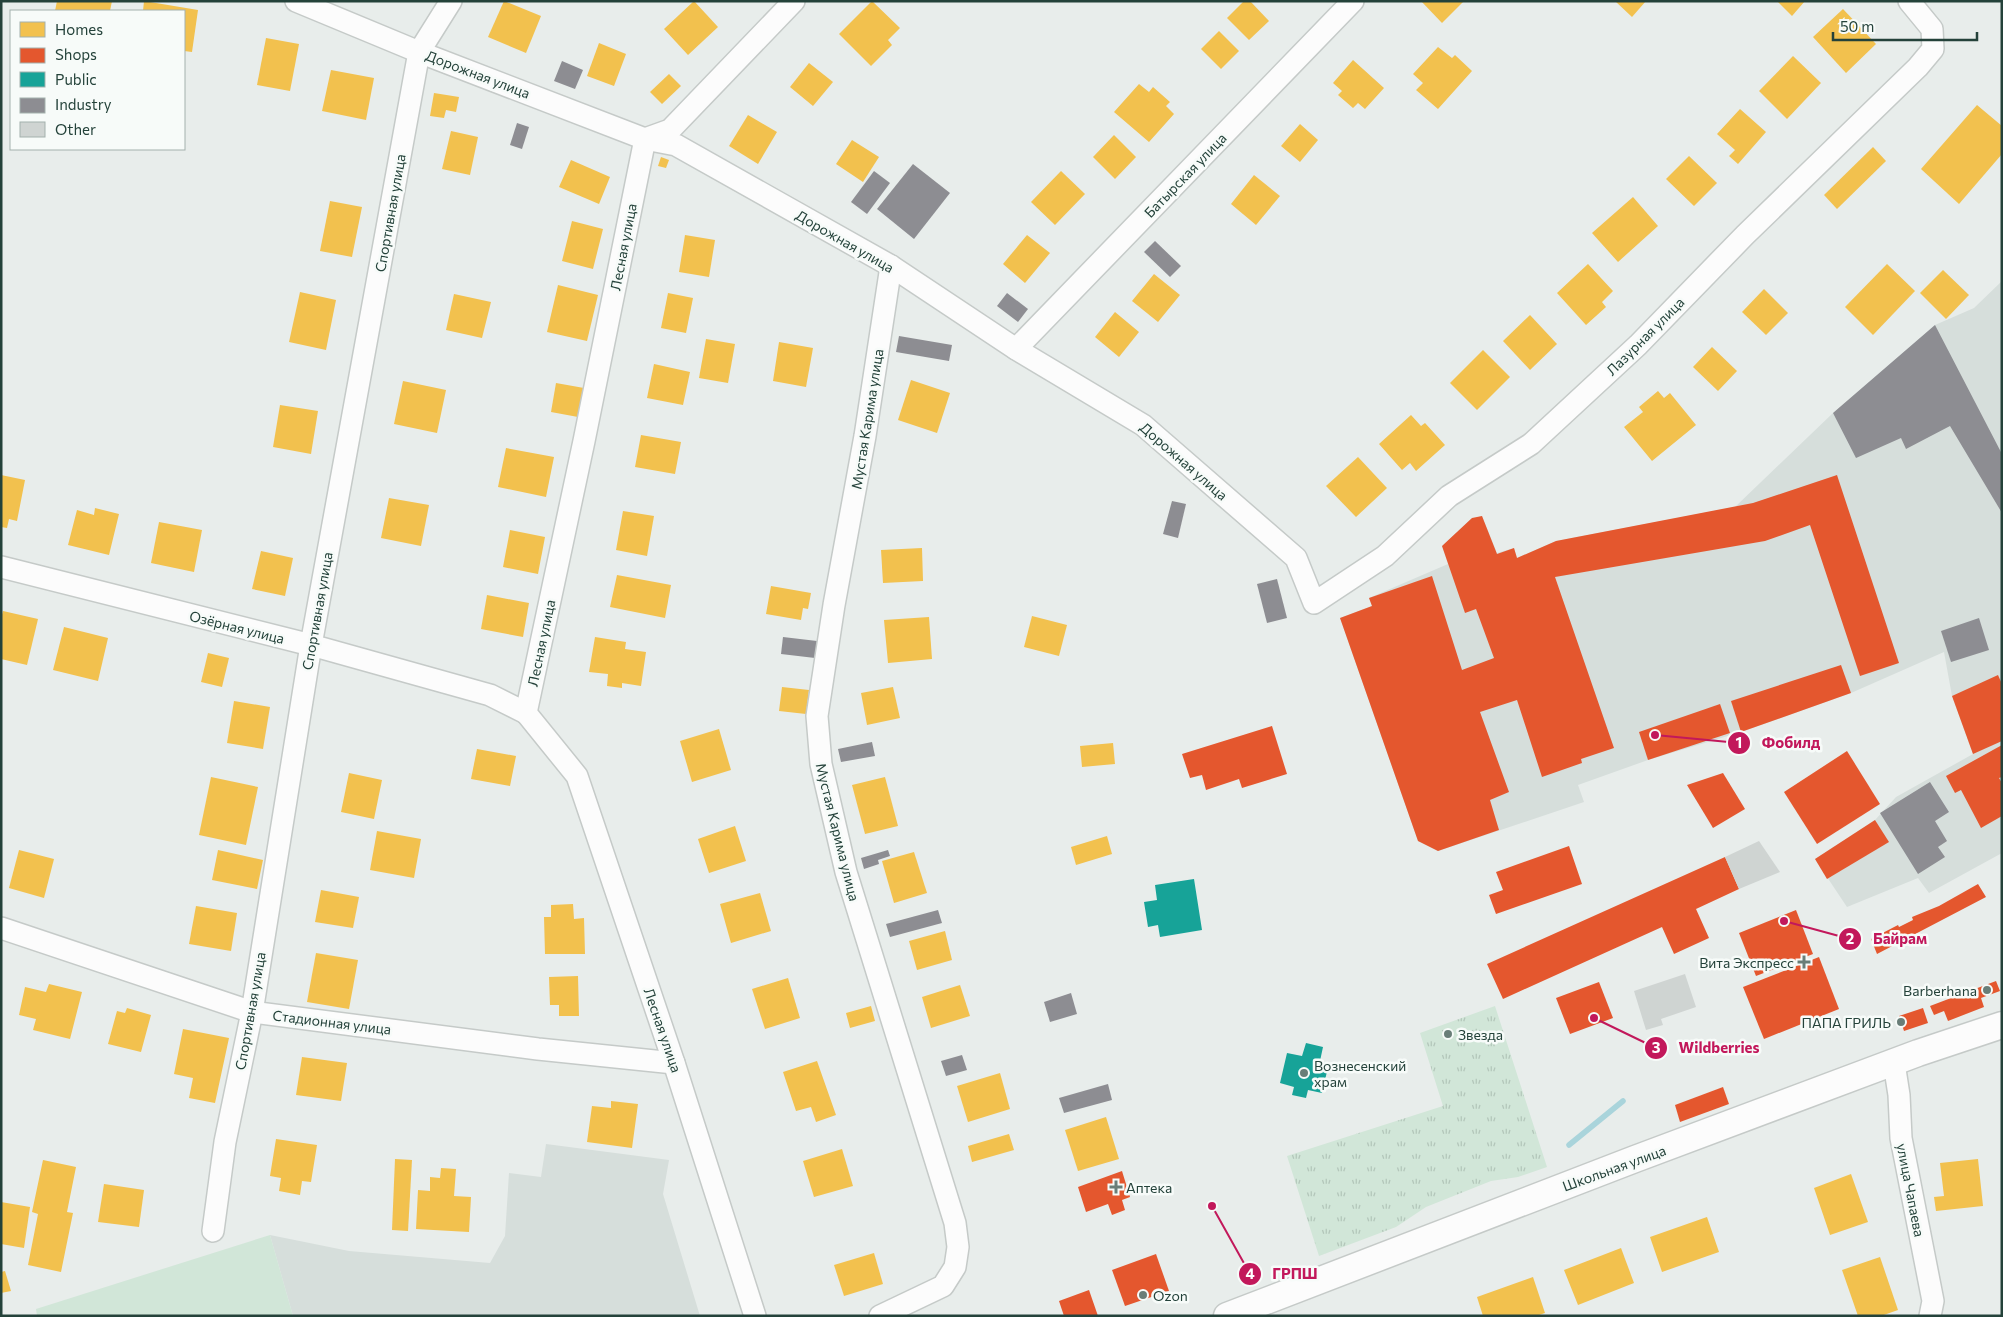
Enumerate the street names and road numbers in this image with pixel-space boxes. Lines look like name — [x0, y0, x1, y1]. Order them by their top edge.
street label: Дорожная улица — [423, 46, 533, 102]
street label: Батырская улица — [1140, 129, 1230, 221]
street label: Спортивная улица — [371, 153, 409, 273]
street label: Лесная улица — [606, 202, 640, 292]
street label: Дорожная улица — [793, 206, 897, 276]
street label: Лазурная улица — [1602, 293, 1688, 379]
street label: Мустая Карима улица — [848, 348, 886, 490]
street label: Дорожная улица — [1137, 418, 1231, 504]
street label: Спортивная улица — [298, 551, 336, 671]
street label: Лесная улица — [523, 598, 559, 688]
street label: Озёрная улица — [188, 607, 286, 647]
street label: Мустая Карима улица — [813, 761, 863, 903]
street label: Спортивная улица — [231, 951, 269, 1071]
street label: Лесная улица — [641, 985, 685, 1075]
street label: Стадионная улица — [272, 1006, 392, 1038]
street label: Школьная улица — [1560, 1141, 1668, 1195]
street label: улица Чапаева — [1894, 1142, 1928, 1238]

